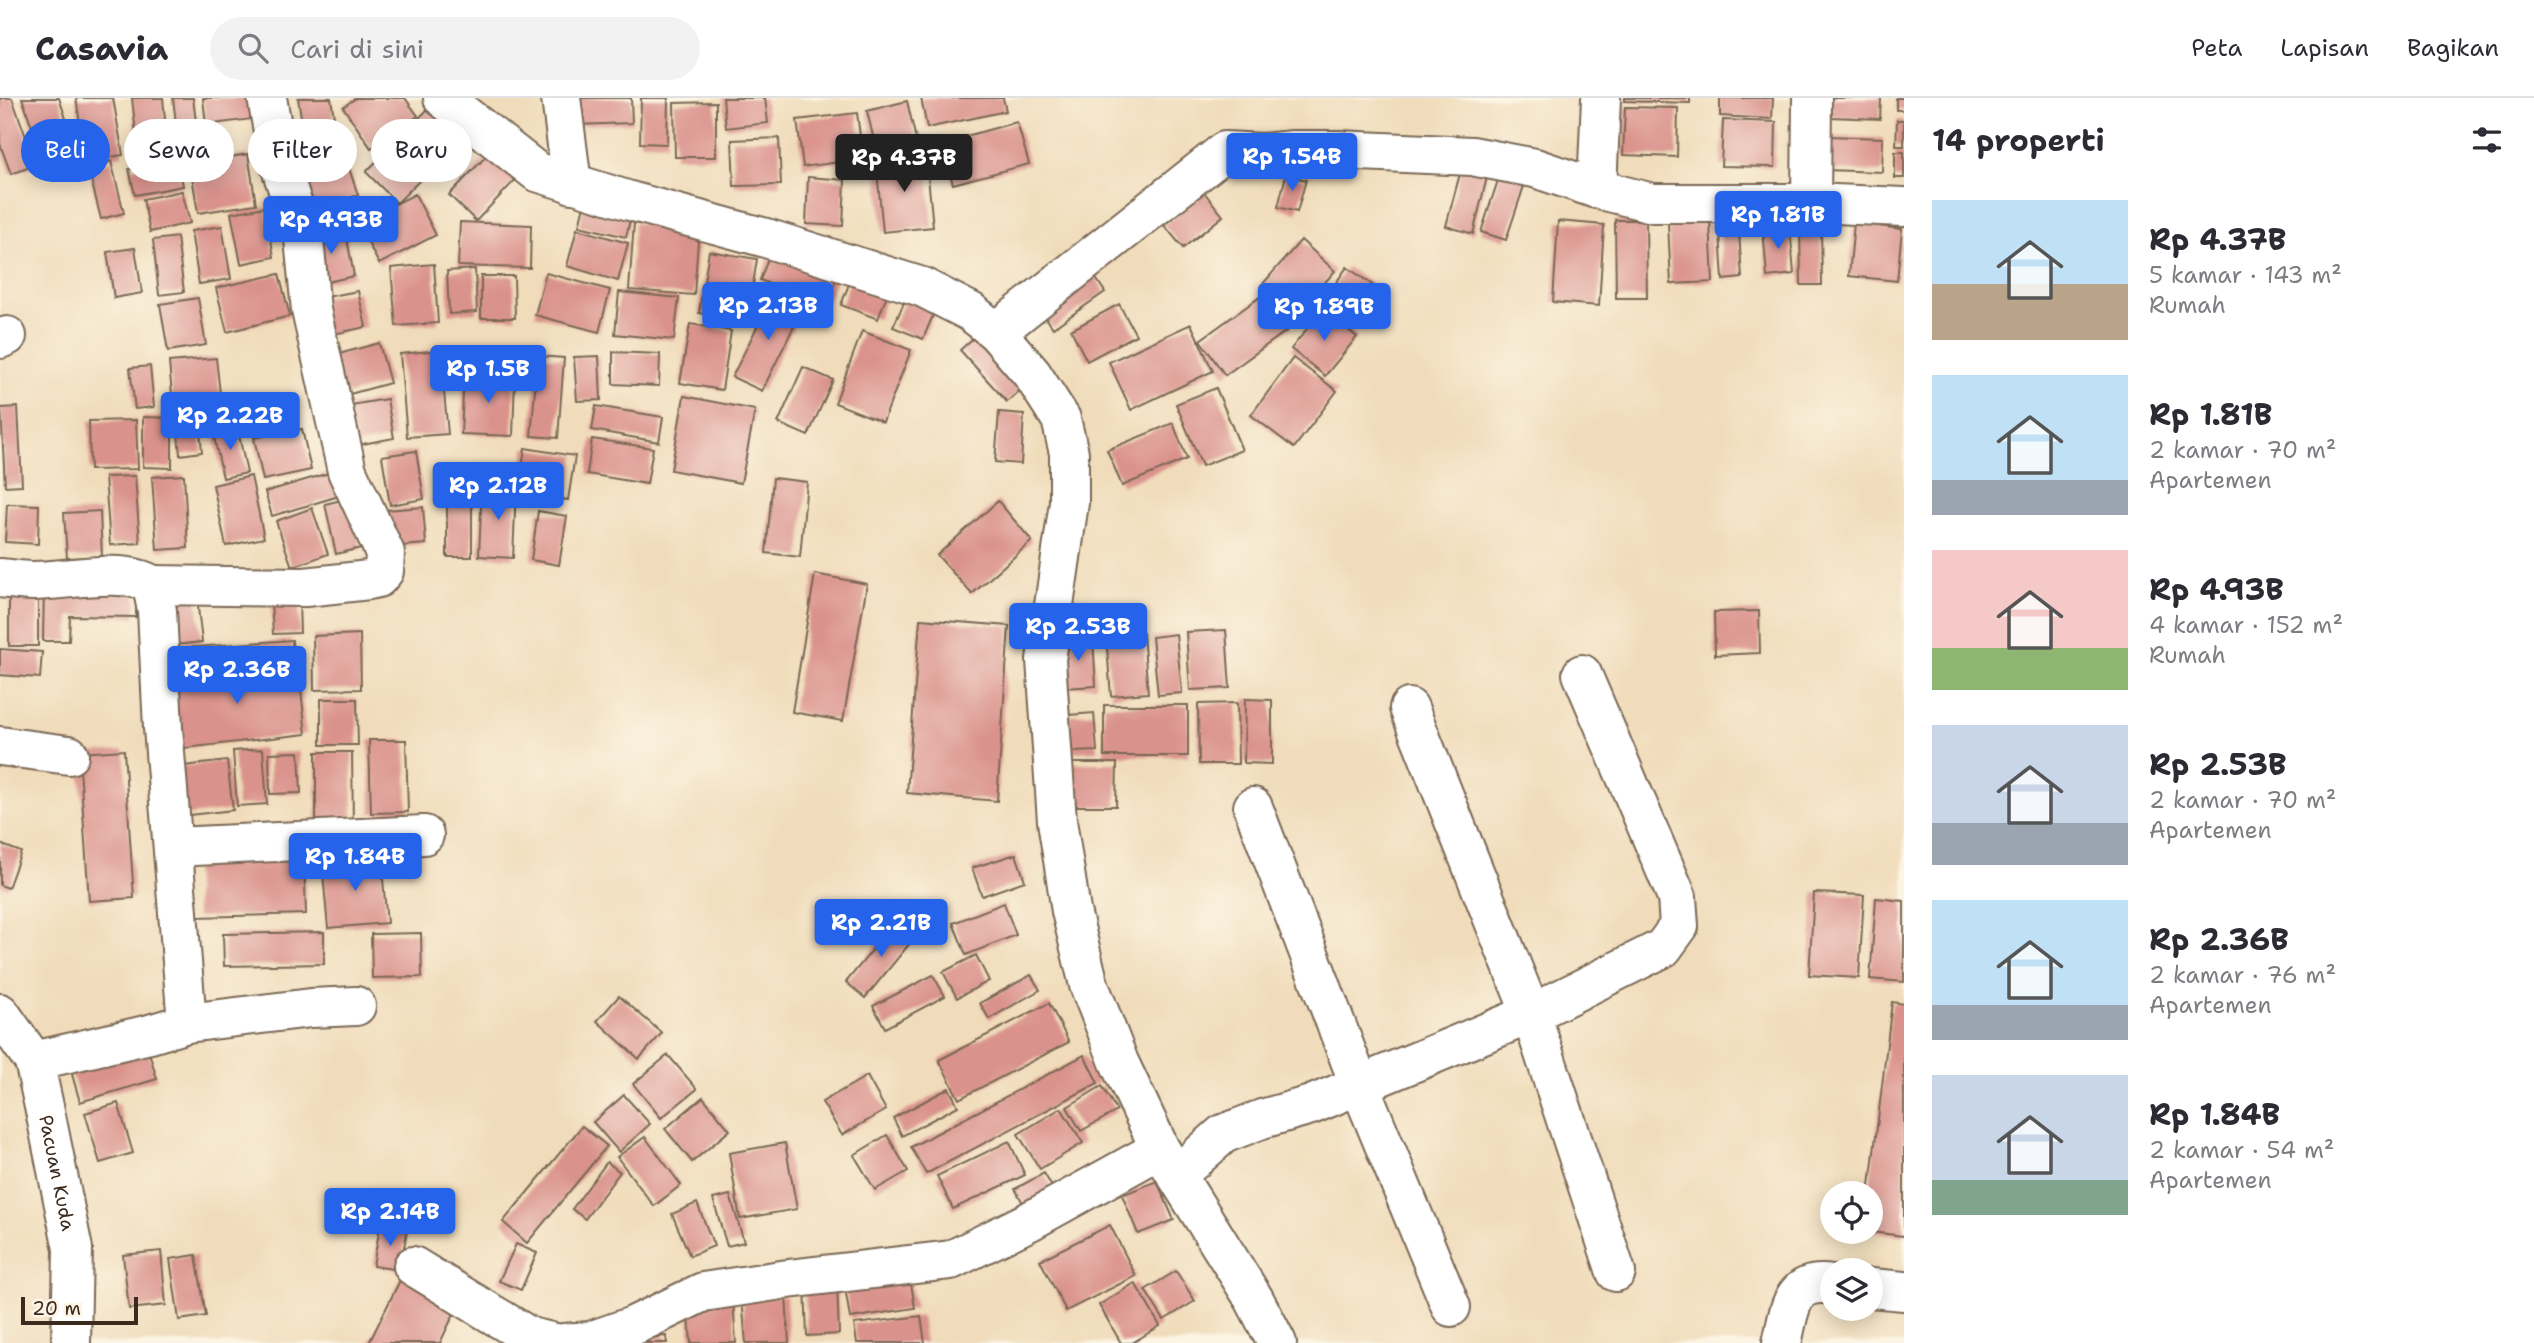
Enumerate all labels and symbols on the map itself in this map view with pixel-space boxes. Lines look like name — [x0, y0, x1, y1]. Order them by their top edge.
pin: Rp 4.37B — [832, 134, 976, 194]
pin: Rp 1.54B — [1220, 134, 1364, 193]
pin: Rp 1.81B — [1706, 192, 1850, 251]
pin: Rp 4.93B — [259, 197, 403, 256]
pin: Rp 2.13B — [696, 282, 840, 342]
pin: Rp 1.89B — [1252, 284, 1396, 343]
pin: Rp 1.5B — [423, 345, 553, 405]
pin: Rp 2.22B — [158, 392, 302, 452]
pin: Rp 2.12B — [426, 462, 570, 522]
pin: Rp 2.53B — [1006, 603, 1150, 663]
pin: Rp 2.36B — [165, 646, 309, 706]
pin: Rp 1.84B — [283, 834, 427, 893]
pin: Rp 2.21B — [809, 900, 953, 959]
street label: Pacuan Kuda — [34, 1113, 81, 1233]
pin: Rp 2.14B — [318, 1188, 462, 1248]
scale bar — [21, 1294, 138, 1326]

